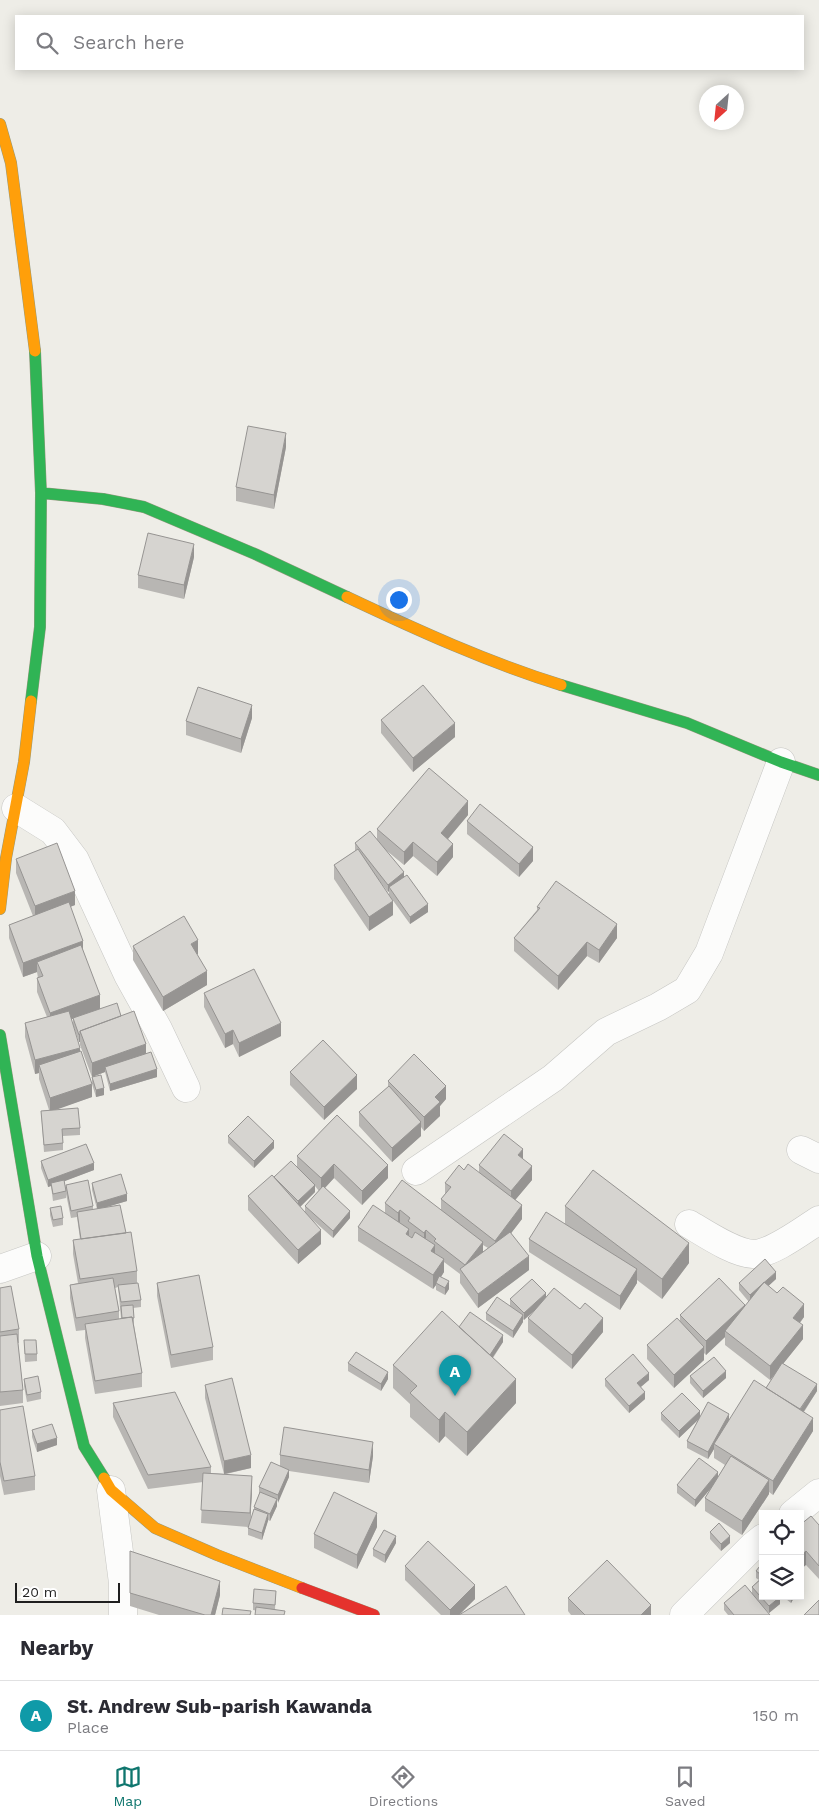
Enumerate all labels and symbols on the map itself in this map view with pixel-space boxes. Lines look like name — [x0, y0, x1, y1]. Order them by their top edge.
north arrow — [699, 85, 744, 130]
your location — [386, 587, 412, 613]
pin: A — [439, 1355, 471, 1396]
scale bar — [15, 1580, 120, 1603]

